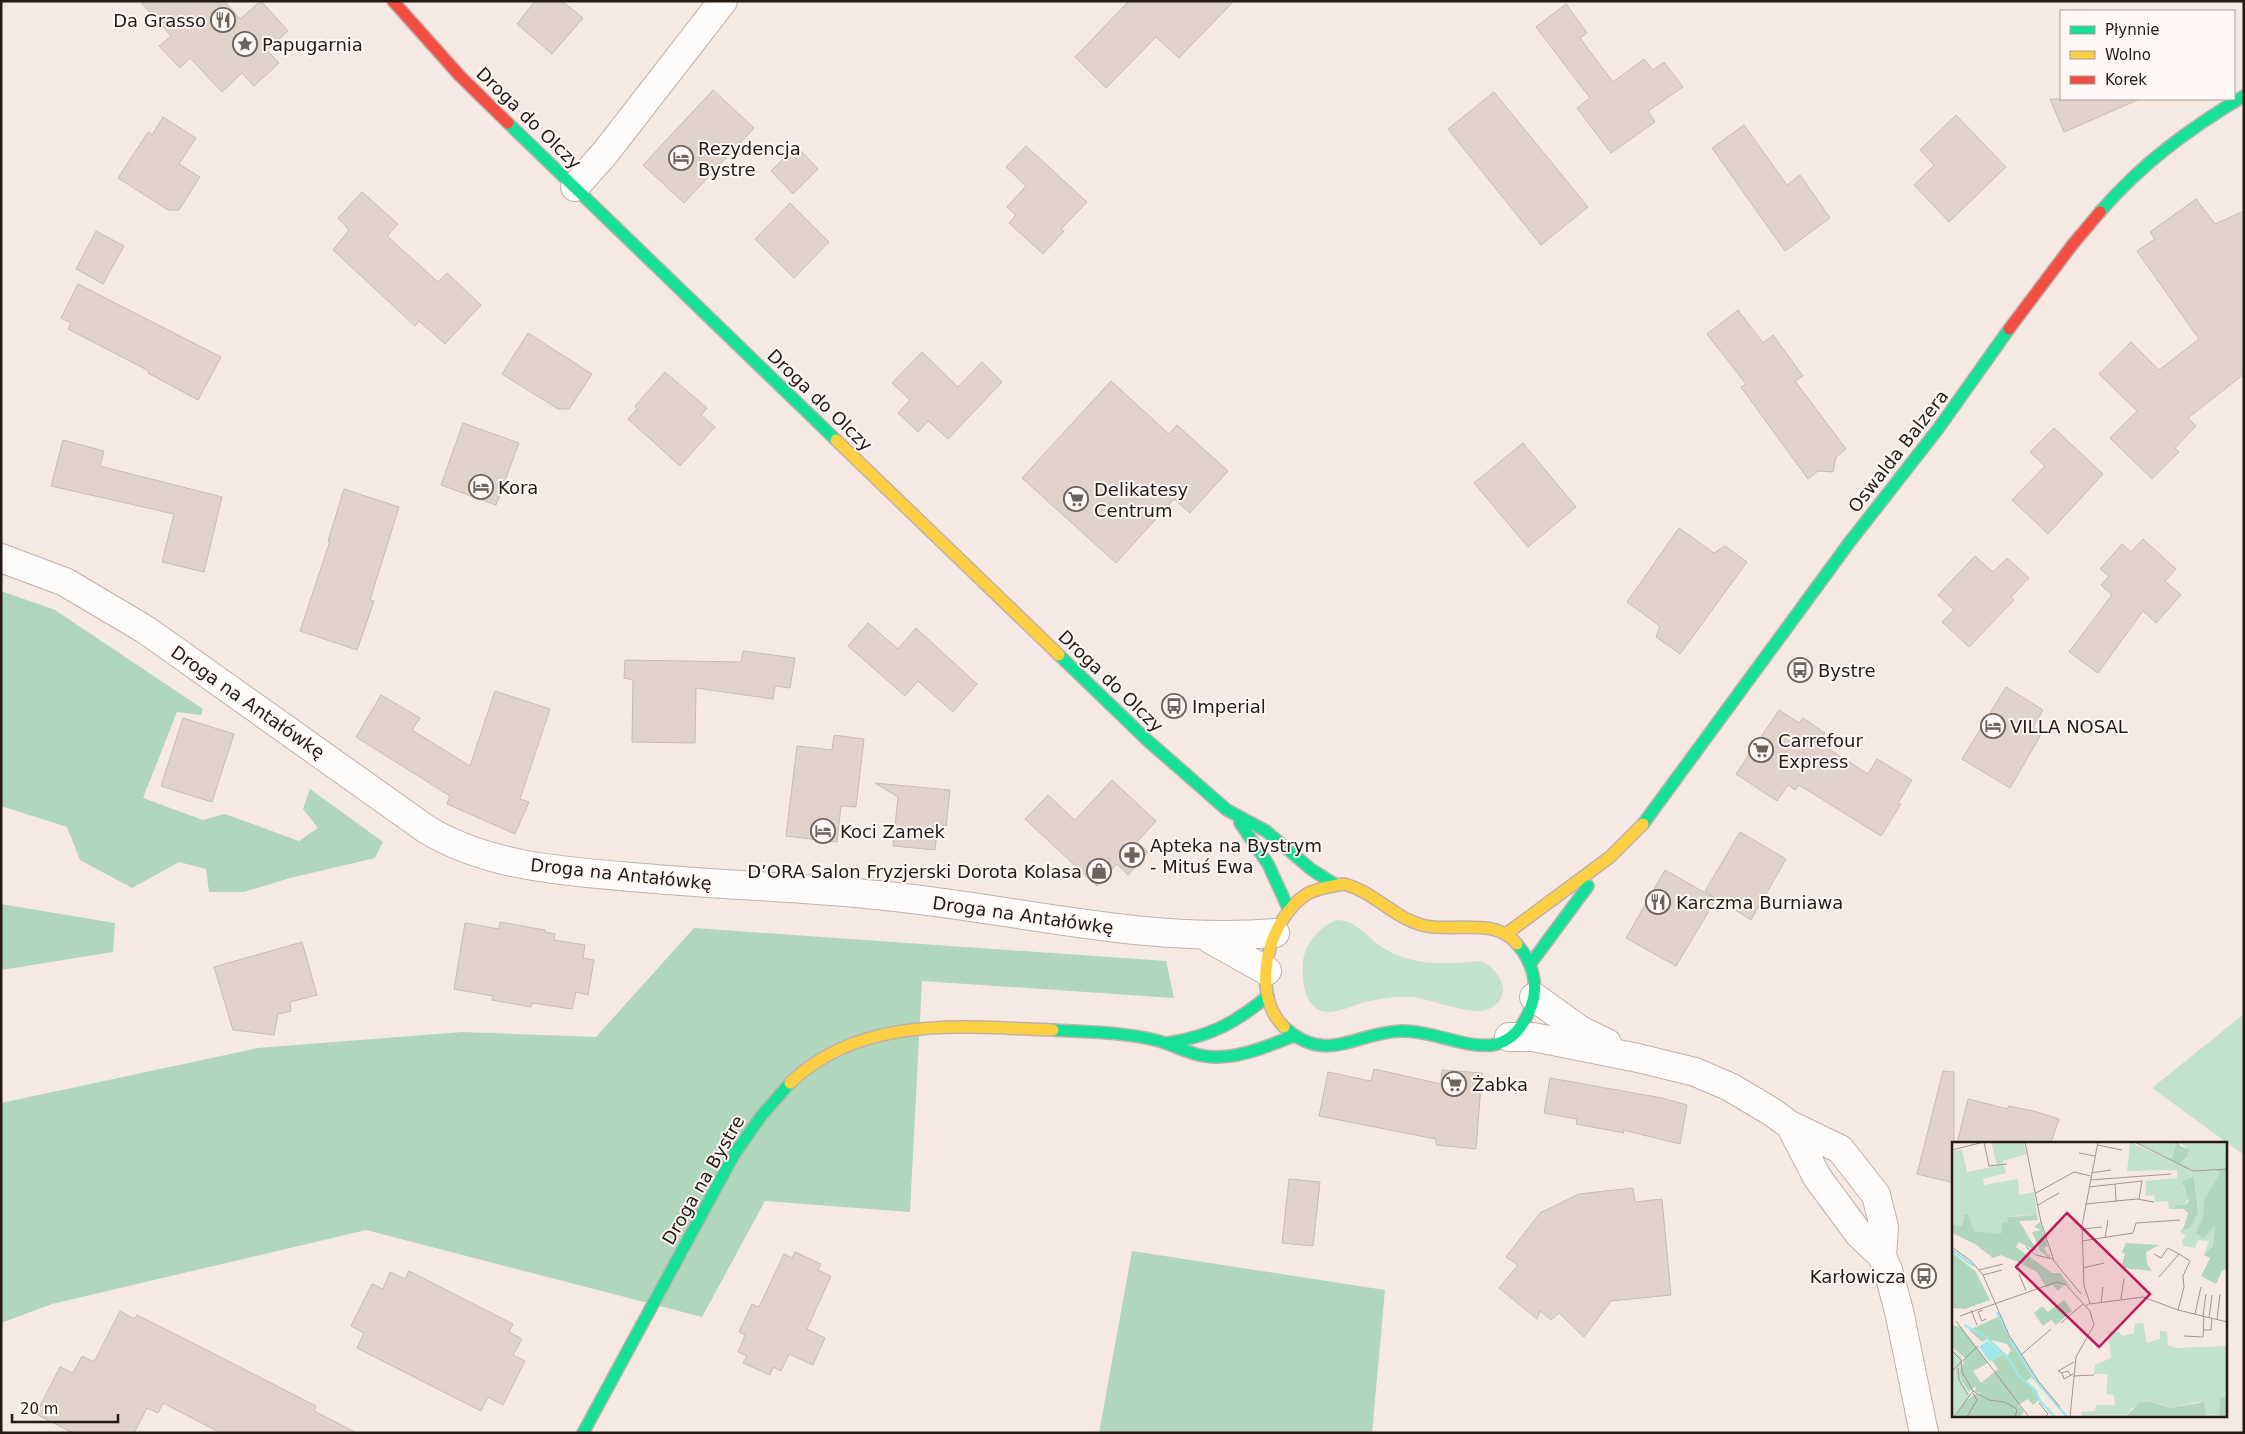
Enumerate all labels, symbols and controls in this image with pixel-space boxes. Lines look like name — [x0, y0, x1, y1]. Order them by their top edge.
restaurant icon: Da Grasso — [210, 7, 236, 33]
place label: Da Grasso — [113, 10, 206, 31]
legend — [2060, 10, 2235, 100]
text: Płynnie — [2105, 21, 2160, 39]
place icon: Papugarnia — [232, 31, 258, 57]
place label: Papugarnia — [262, 34, 363, 55]
text: Wolno — [2105, 46, 2151, 64]
street label: Droga do Olczy — [472, 63, 586, 174]
text: Korek — [2105, 71, 2147, 89]
place label: Rezydencja Bystre — [698, 138, 801, 180]
hotel icon: Rezydencja Bystre — [668, 145, 694, 171]
street label: Droga do Olczy — [763, 345, 877, 456]
street label: Oswalda Balzera — [1844, 386, 1952, 516]
hotel icon: Kora — [468, 474, 494, 500]
place label: Kora — [498, 477, 538, 498]
place label: Delikatesy Centrum — [1094, 479, 1189, 521]
supermarket icon: Delikatesy Centrum — [1063, 486, 1089, 512]
street label: Droga do Olczy — [1054, 626, 1168, 737]
street label: Droga na Antałówkę — [167, 641, 329, 763]
bus stop icon: Bystre — [1787, 657, 1813, 683]
place label: Bystre — [1818, 660, 1876, 681]
bus stop icon: Imperial — [1161, 693, 1187, 719]
place label: Imperial — [1192, 696, 1266, 717]
hotel icon: VILLA NOSAL — [1980, 713, 2006, 739]
place label: VILLA NOSAL — [2010, 716, 2128, 737]
place label: Carrefour Express — [1778, 730, 1864, 772]
supermarket icon: Carrefour Express — [1748, 737, 1774, 763]
hotel icon: Koci Zamek — [810, 818, 836, 844]
place label: Koci Zamek — [840, 821, 946, 842]
place label: Apteka na Bystrym - Mituś Ewa — [1150, 835, 1322, 877]
pharmacy icon: Apteka na Bystrym - Mituś Ewa — [1119, 842, 1145, 868]
street label: Droga na Antałówkę — [529, 854, 713, 894]
shop icon: D’ORA Salon Fryzjerski Dorota Kolasa — [1086, 858, 1112, 884]
place label: D’ORA Salon Fryzjerski Dorota Kolasa — [747, 861, 1082, 882]
restaurant icon: Karczma Burniawa — [1645, 889, 1671, 915]
street label: Droga na Antałówkę — [931, 892, 1115, 938]
place label: Karczma Burniawa — [1676, 892, 1843, 913]
supermarket icon: Żabka — [1441, 1071, 1467, 1097]
place label: Żabka — [1472, 1074, 1528, 1095]
street label: Droga na Bystre — [657, 1112, 749, 1248]
inset map — [1952, 1142, 2228, 1416]
bus stop icon: Karłowicza — [1911, 1263, 1937, 1289]
place label: Karłowicza — [1810, 1266, 1906, 1287]
scale bar — [12, 1392, 119, 1424]
text: 20 m — [20, 1400, 58, 1418]

